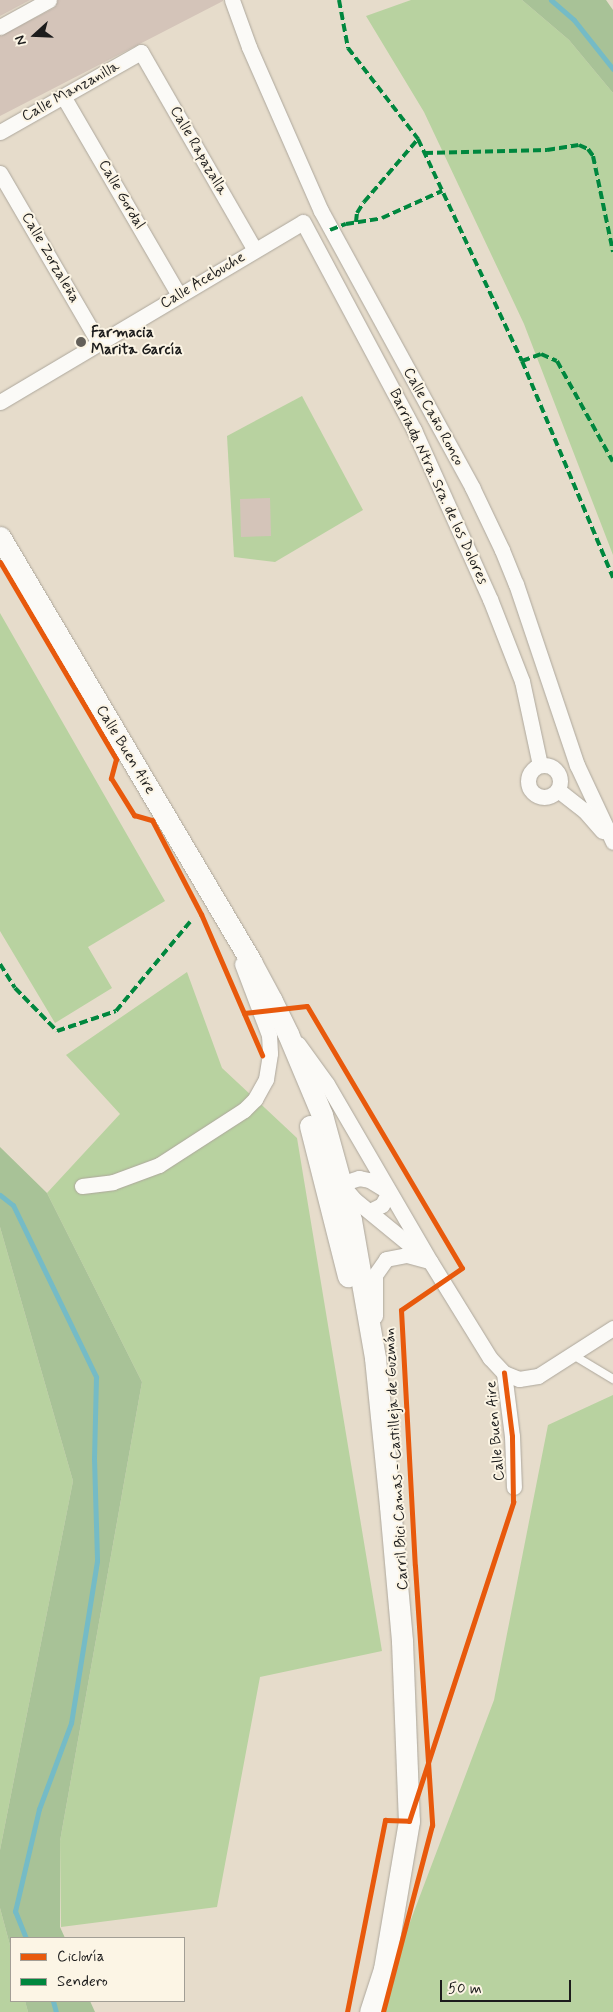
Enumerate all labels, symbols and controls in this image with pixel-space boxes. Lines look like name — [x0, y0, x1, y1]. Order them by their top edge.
north arrow — [10, 10, 60, 60]
text: N — [11, 33, 31, 48]
street label: Calle Manzanilla — [20, 58, 122, 126]
street label: Calle Rapazalla — [166, 104, 230, 198]
street label: Calle Gordal — [94, 157, 148, 233]
street label: Calle Zorzaleña — [17, 210, 83, 306]
street label: Calle Acebuche — [156, 248, 250, 314]
place label: Farmacia Marita García — [91, 324, 182, 359]
marker: Farmacia Marita García — [75, 336, 87, 348]
street label: Calle Caño Ronco — [399, 365, 467, 469]
street label: Barriada Ntra. Sra. de los Dolores — [385, 387, 491, 587]
street label: Calle Buen Aire — [92, 703, 158, 797]
street label: Carril Bici Camas - Castilleja de Guzmán — [381, 1324, 413, 1594]
street label: Calle Buen Aire — [483, 1381, 509, 1481]
legend — [10, 1937, 185, 2002]
text: Ciclovía — [57, 1947, 105, 1967]
scale bar — [443, 1970, 574, 2002]
text: Sendero — [57, 1972, 108, 1992]
text: 50 m — [448, 1979, 482, 1999]

